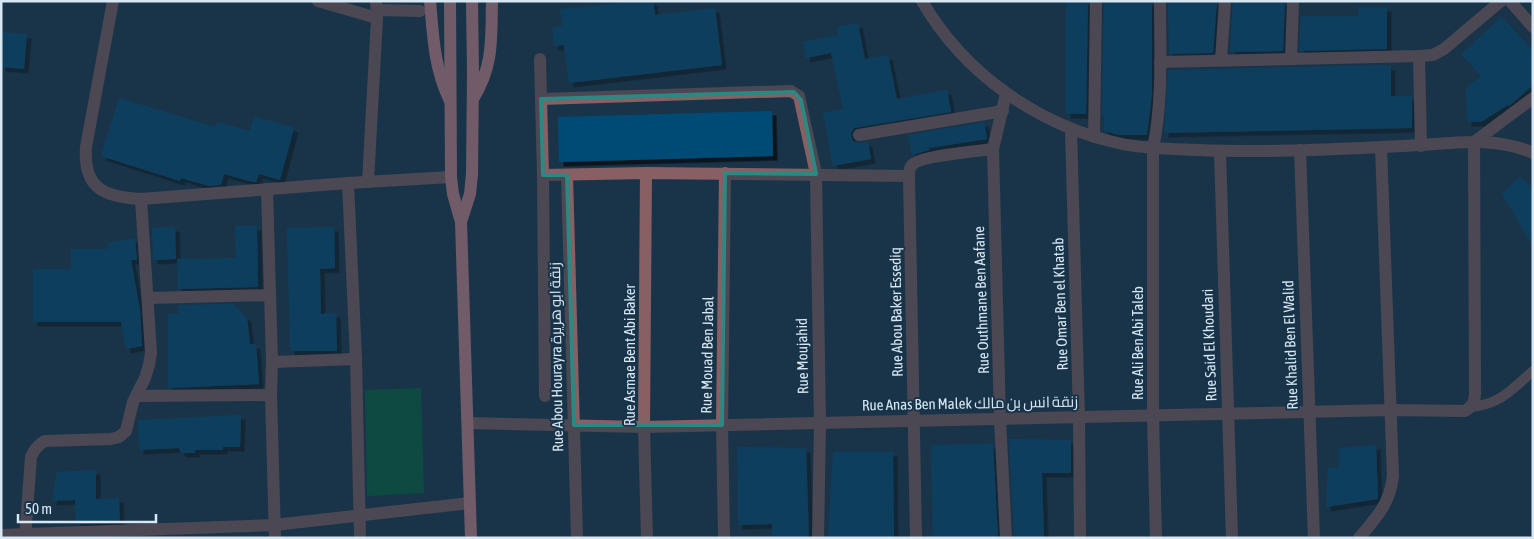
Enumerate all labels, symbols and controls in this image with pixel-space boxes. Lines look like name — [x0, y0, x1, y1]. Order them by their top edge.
street label: Rue Outhmane Ben Aafane — [970, 226, 992, 374]
street label: Rue Omar Ben el Khatab — [1049, 237, 1071, 371]
street label: Rue Abou Baker Essediq — [886, 247, 906, 377]
street label: Rue Abou Hourayra زنقة ابو هريرة — [546, 262, 567, 452]
street label: Rue Khalid Ben El Walid — [1279, 280, 1301, 410]
street label: Rue Asmae Bent Abi Baker — [621, 283, 638, 426]
street label: Rue Ali Ben Abi Taleb — [1129, 286, 1146, 400]
street label: Rue Said El Khoudari — [1199, 288, 1219, 402]
street label: Rue Mouad Ben Jabal — [697, 296, 717, 414]
street label: Rue Moujahid — [793, 318, 811, 394]
street label: Rue Anas Ben Malek زنقة انس بن مالك — [862, 393, 1078, 415]
scale bar — [18, 492, 155, 524]
text: 50 m — [25, 500, 52, 517]

